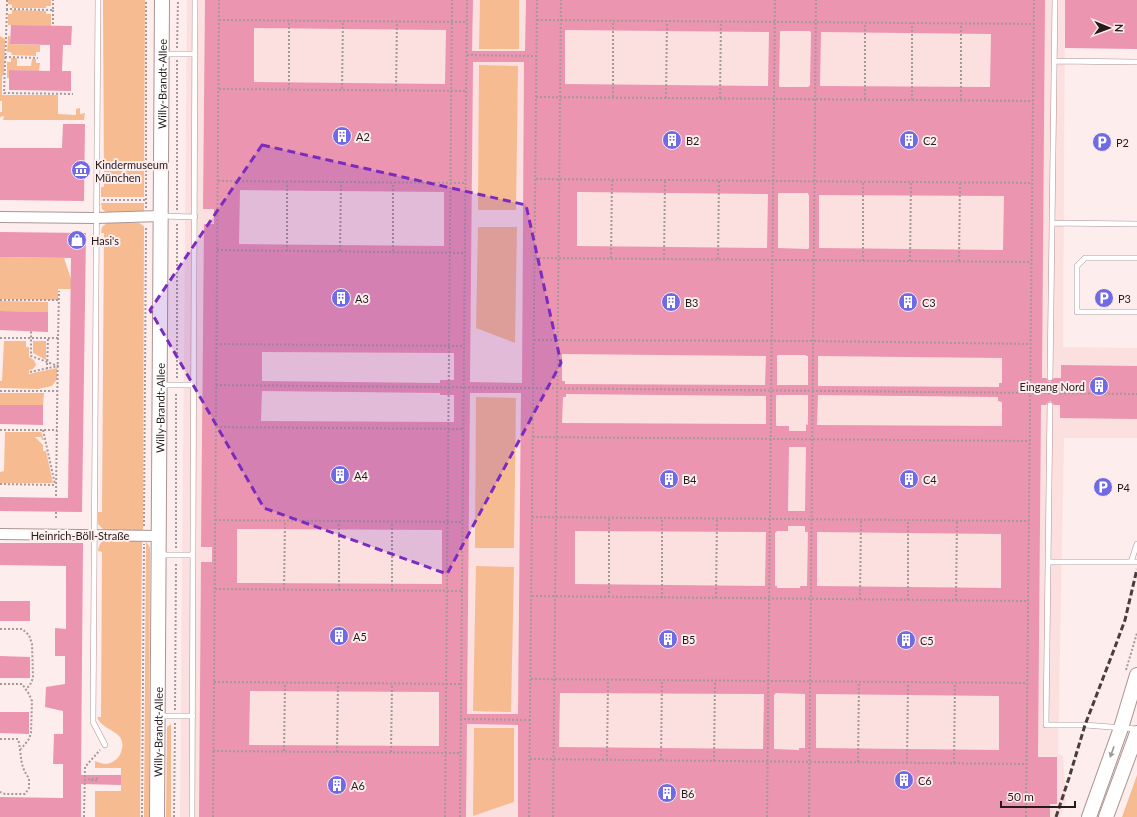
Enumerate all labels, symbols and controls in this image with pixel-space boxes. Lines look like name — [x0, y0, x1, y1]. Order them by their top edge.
north arrow — [1089, 8, 1129, 48]
text: N — [1113, 24, 1126, 33]
street label: Willy-Brandt-Allee — [155, 39, 168, 129]
building icon: A2 — [331, 125, 353, 147]
building icon: B2 — [661, 129, 683, 151]
building icon: C2 — [898, 129, 920, 151]
place label: A2 — [356, 130, 370, 143]
parking icon: P2 — [1091, 131, 1113, 153]
place label: B2 — [686, 134, 700, 147]
place label: C2 — [923, 134, 937, 147]
place label: P2 — [1116, 136, 1129, 149]
place label: Kindermuseum München — [95, 158, 168, 184]
museum icon: Kindermuseum München — [70, 159, 92, 181]
shop icon: Hasi's — [66, 229, 88, 251]
place label: Hasi's — [91, 234, 119, 247]
building icon: A3 — [330, 287, 352, 309]
parking icon: P3 — [1093, 287, 1115, 309]
building icon: B3 — [660, 291, 682, 313]
building icon: C3 — [897, 291, 919, 313]
place label: A3 — [355, 292, 369, 305]
place label: P3 — [1118, 292, 1131, 305]
place label: B3 — [685, 296, 699, 309]
place label: C3 — [922, 296, 936, 309]
street label: Willy-Brandt-Allee — [153, 363, 166, 453]
building icon: Eingang Nord — [1088, 375, 1110, 397]
place label: Eingang Nord — [1020, 380, 1085, 393]
building icon: A4 — [329, 464, 351, 486]
building icon: B4 — [658, 468, 680, 490]
building icon: C4 — [898, 468, 920, 490]
place label: A4 — [354, 469, 368, 482]
place label: B4 — [683, 473, 697, 486]
place label: C4 — [923, 473, 937, 486]
parking icon: P4 — [1092, 476, 1114, 498]
place label: P4 — [1117, 481, 1131, 494]
street label: Heinrich-Böll-Straße — [31, 529, 130, 542]
building icon: A5 — [328, 625, 350, 647]
building icon: B5 — [657, 628, 679, 650]
building icon: C5 — [895, 629, 917, 651]
place label: A5 — [353, 630, 367, 643]
place label: B5 — [682, 633, 696, 646]
place label: C5 — [920, 634, 934, 647]
street label: Willy-Brandt-Allee — [151, 687, 164, 777]
one-way arrow — [1109, 746, 1115, 758]
building icon: C6 — [893, 769, 915, 791]
building icon: A6 — [326, 774, 348, 796]
place label: C6 — [918, 774, 932, 787]
place label: A6 — [351, 779, 365, 792]
building icon: B6 — [656, 782, 678, 804]
scale bar — [1001, 783, 1075, 809]
place label: B6 — [681, 787, 695, 800]
text: 50 m — [1007, 789, 1034, 804]

